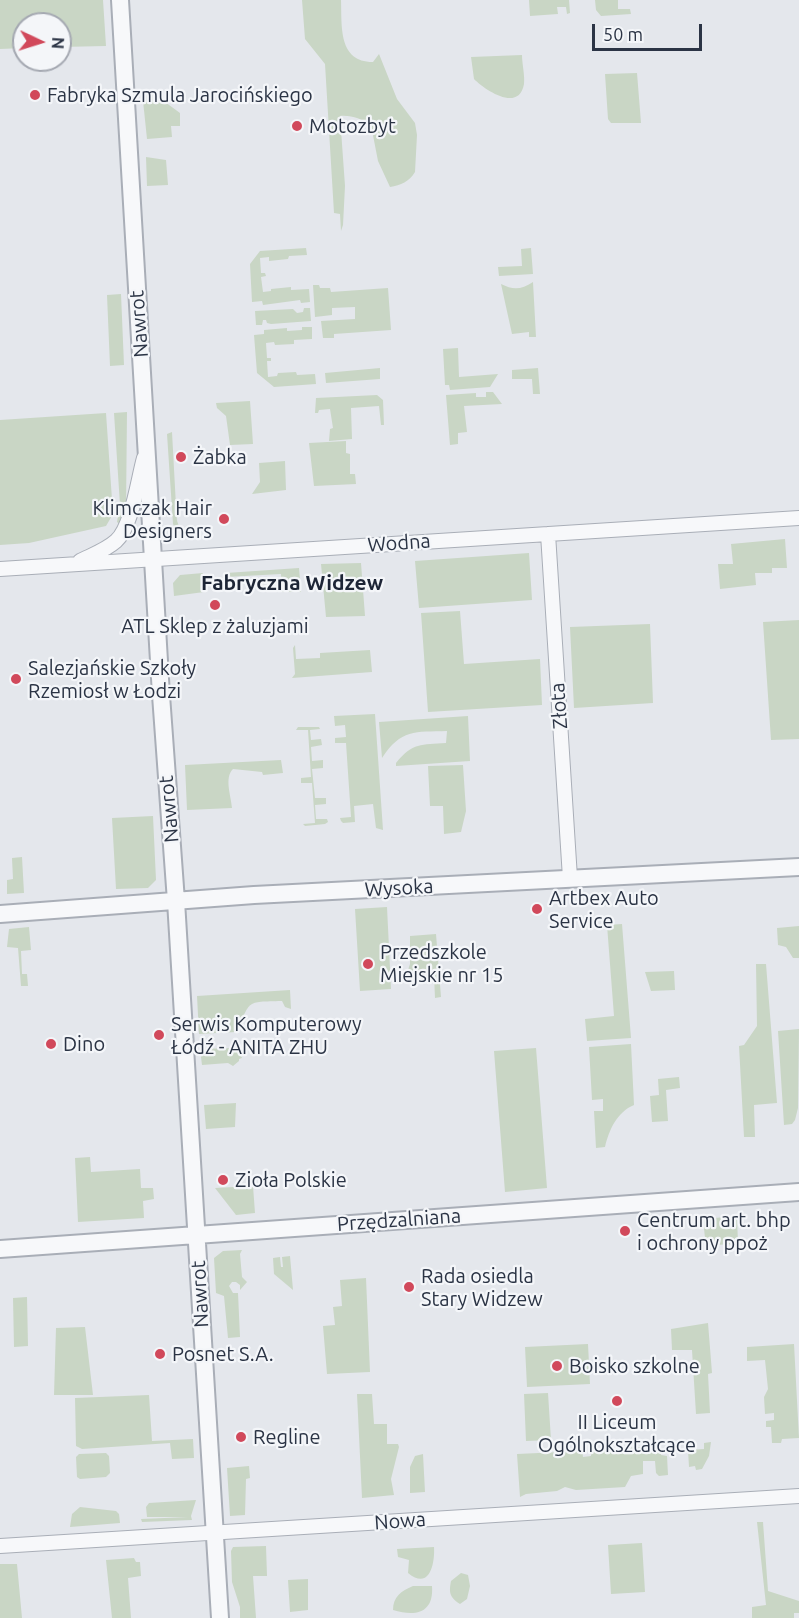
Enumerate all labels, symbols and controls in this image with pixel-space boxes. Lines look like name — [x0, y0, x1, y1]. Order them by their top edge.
north arrow — [12, 12, 72, 72]
scale bar — [595, 12, 704, 50]
text: 50 m — [603, 24, 643, 44]
text: N — [49, 37, 67, 50]
place label: Fabryka Szmula Jarocińskiego — [47, 83, 313, 107]
marker: Fabryka Szmula Jarocińskiego — [28, 88, 42, 102]
place label: Motozbyt — [309, 114, 396, 138]
marker: Motozbyt — [290, 119, 304, 133]
street label: Nawrot — [125, 290, 153, 358]
place label: Żabka — [193, 445, 247, 469]
marker: Żabka — [174, 450, 188, 464]
place label: Klimczak Hair Designers — [92, 496, 212, 543]
marker: Klimczak Hair Designers — [217, 512, 231, 526]
street label: Wodna — [367, 529, 431, 557]
district label: Fabryczna Widzew — [201, 570, 383, 596]
marker: ATL Sklep z żaluzjami — [208, 598, 222, 612]
place label: ATL Sklep z żaluzjami — [121, 614, 309, 638]
place label: Salezjańskie Szkoły Rzemiosł w Łodzi — [28, 656, 196, 703]
marker: Salezjańskie Szkoły Rzemiosł w Łodzi — [9, 672, 23, 686]
street label: Złota — [545, 682, 573, 730]
street label: Nawrot — [154, 774, 184, 844]
street label: Wysoka — [364, 874, 434, 902]
place label: Artbex Auto Service — [549, 886, 659, 933]
marker: Artbex Auto Service — [530, 902, 544, 916]
place label: Przedszkole Miejskie nr 15 — [380, 940, 504, 987]
marker: Przedszkole Miejskie nr 15 — [361, 957, 375, 971]
place label: Serwis Komputerowy Łódź - ANITA ZHU — [171, 1012, 362, 1059]
marker: Serwis Komputerowy Łódź - ANITA ZHU — [152, 1028, 166, 1042]
place label: Dino — [63, 1032, 105, 1056]
marker: Dino — [44, 1037, 58, 1051]
place label: Zioła Polskie — [235, 1168, 347, 1192]
marker: Zioła Polskie — [216, 1173, 230, 1187]
street label: Przędzalniana — [336, 1204, 462, 1236]
place label: Centrum art. bhp i ochrony ppoż — [637, 1208, 791, 1255]
marker: Centrum art. bhp i ochrony ppoż — [618, 1224, 632, 1238]
street label: Nawrot — [186, 1260, 214, 1328]
place label: Rada osiedla Stary Widzew — [421, 1264, 543, 1311]
marker: Rada osiedla Stary Widzew — [402, 1280, 416, 1294]
place label: Posnet S.A. — [172, 1342, 274, 1366]
marker: Posnet S.A. — [153, 1347, 167, 1361]
place label: Boisko szkolne — [569, 1354, 700, 1378]
marker: Boisko szkolne — [550, 1359, 564, 1373]
marker: II Liceum Ogólnokształcące — [610, 1394, 624, 1408]
place label: II Liceum Ogólnokształcące — [538, 1410, 696, 1457]
place label: Regline — [253, 1425, 321, 1449]
marker: Regline — [234, 1430, 248, 1444]
street label: Nowa — [373, 1507, 427, 1535]

